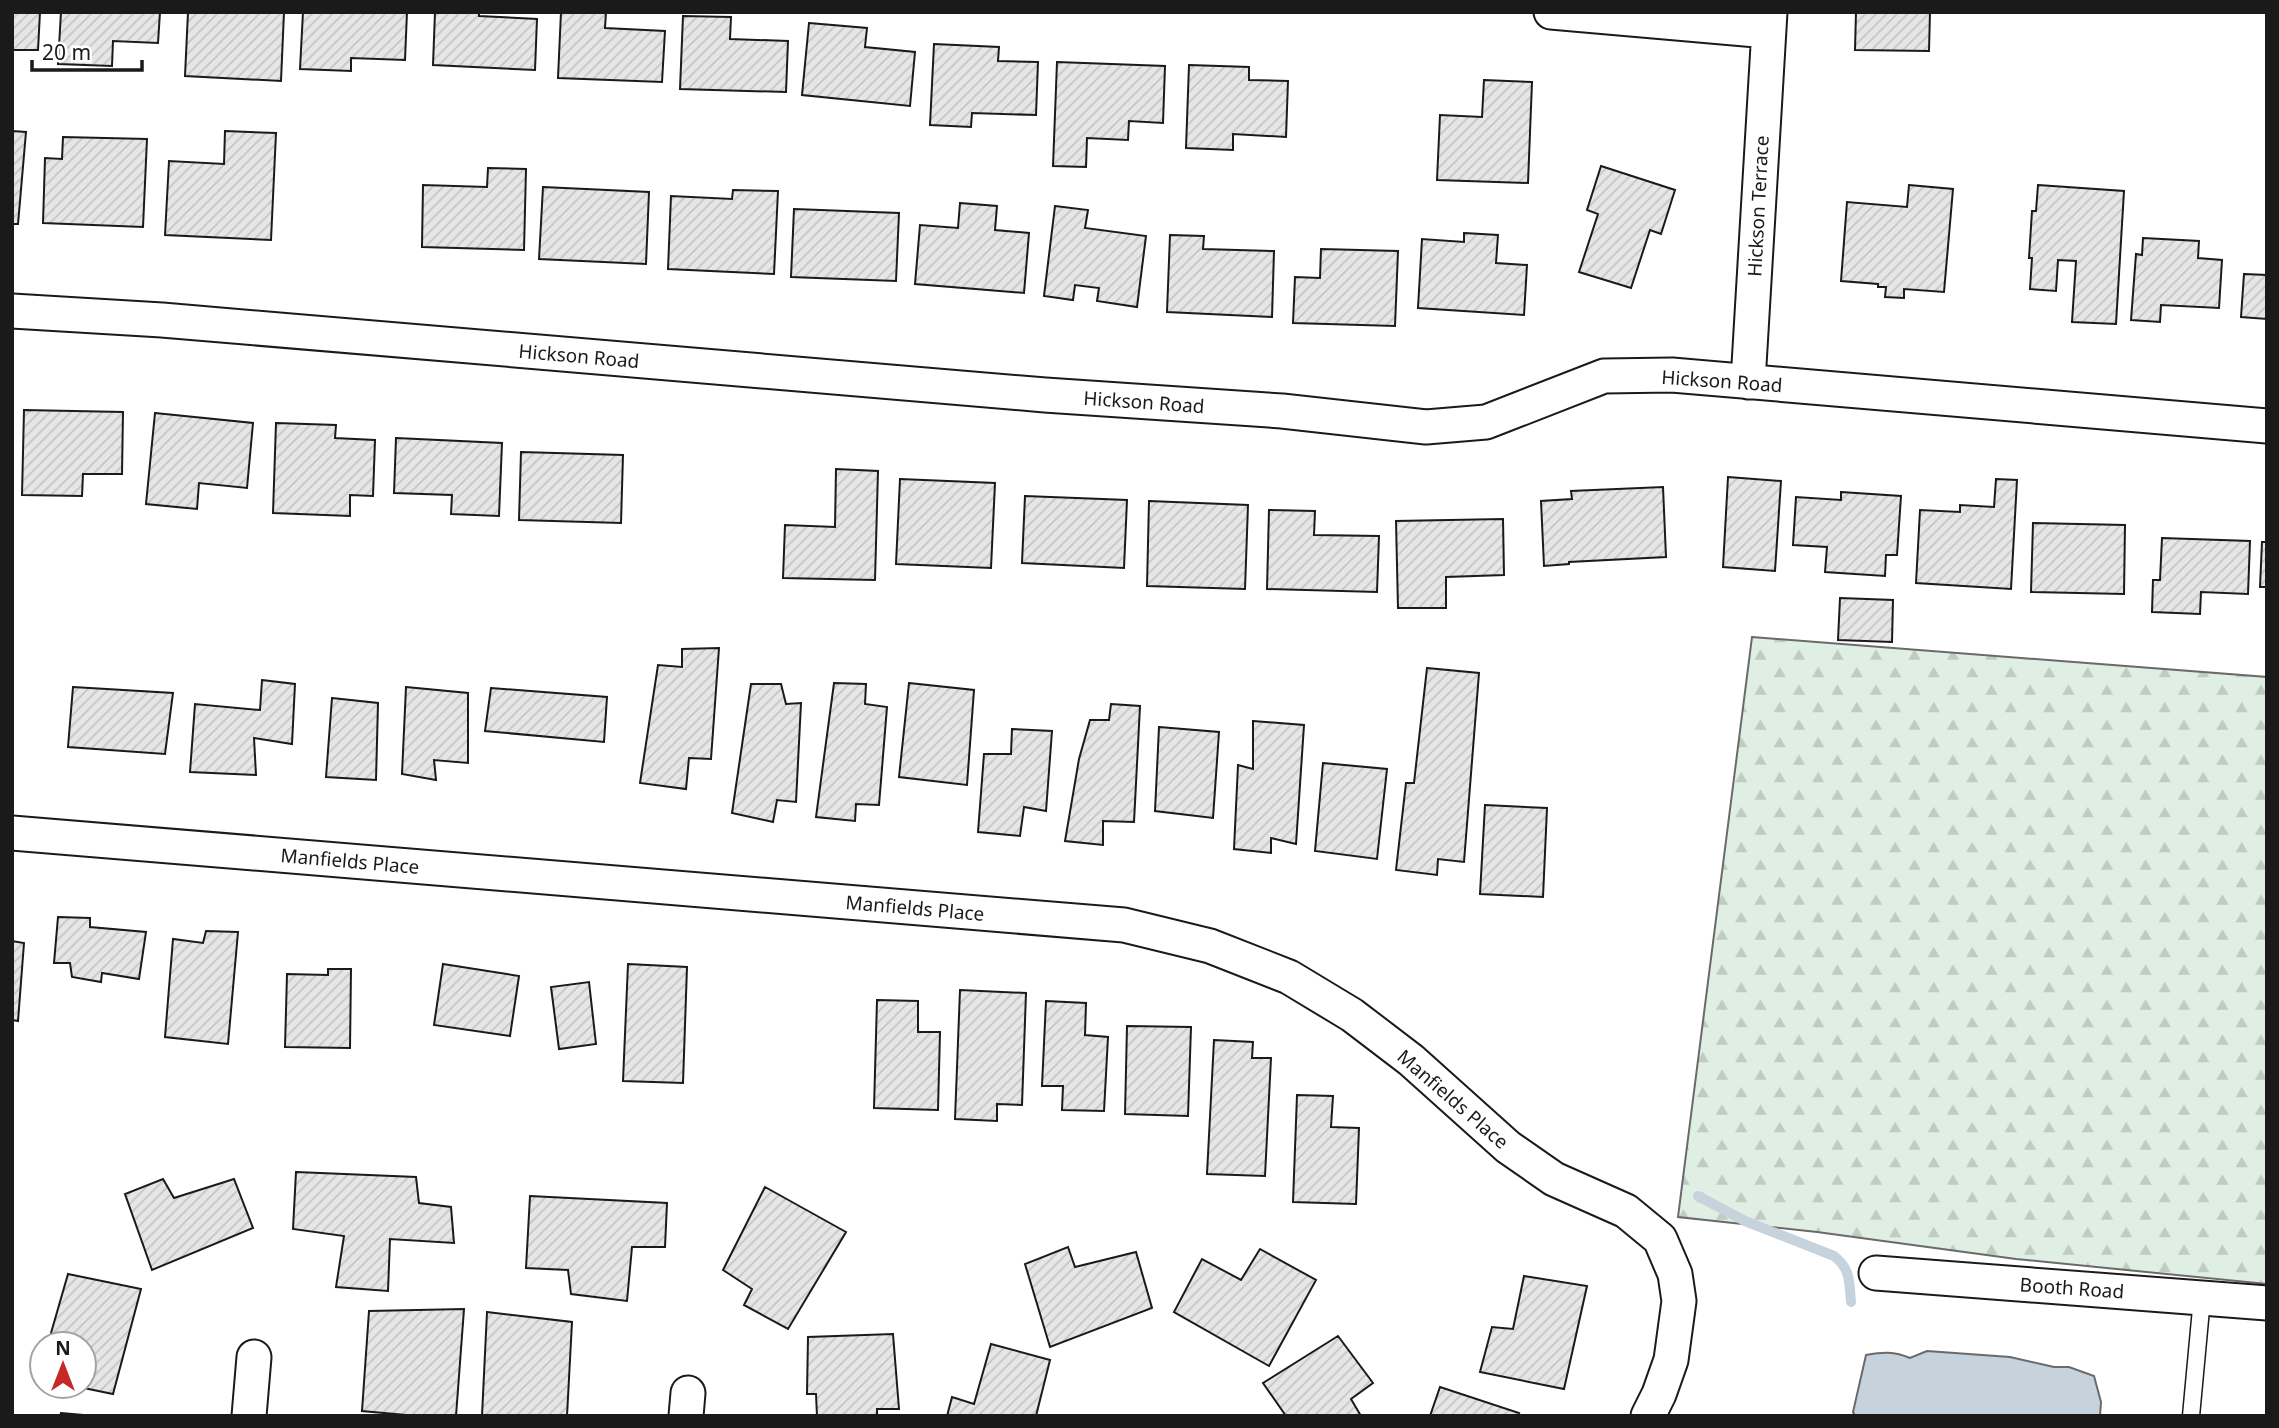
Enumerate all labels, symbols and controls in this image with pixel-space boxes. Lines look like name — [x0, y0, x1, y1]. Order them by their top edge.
scale bar — [32, 28, 142, 72]
text: 20 m — [42, 38, 91, 66]
street label: Hickson Terrace — [1741, 135, 1775, 277]
street label: Hickson Road — [518, 338, 640, 374]
street label: Hickson Road — [1661, 364, 1783, 398]
street label: Hickson Road — [1083, 385, 1205, 419]
street label: Manfields Place — [279, 842, 421, 880]
street label: Manfields Place — [844, 889, 986, 927]
street label: Manfields Place — [1392, 1043, 1514, 1155]
street label: Booth Road — [2019, 1271, 2125, 1305]
north arrow — [28, 1330, 98, 1400]
text: N — [55, 1335, 71, 1361]

